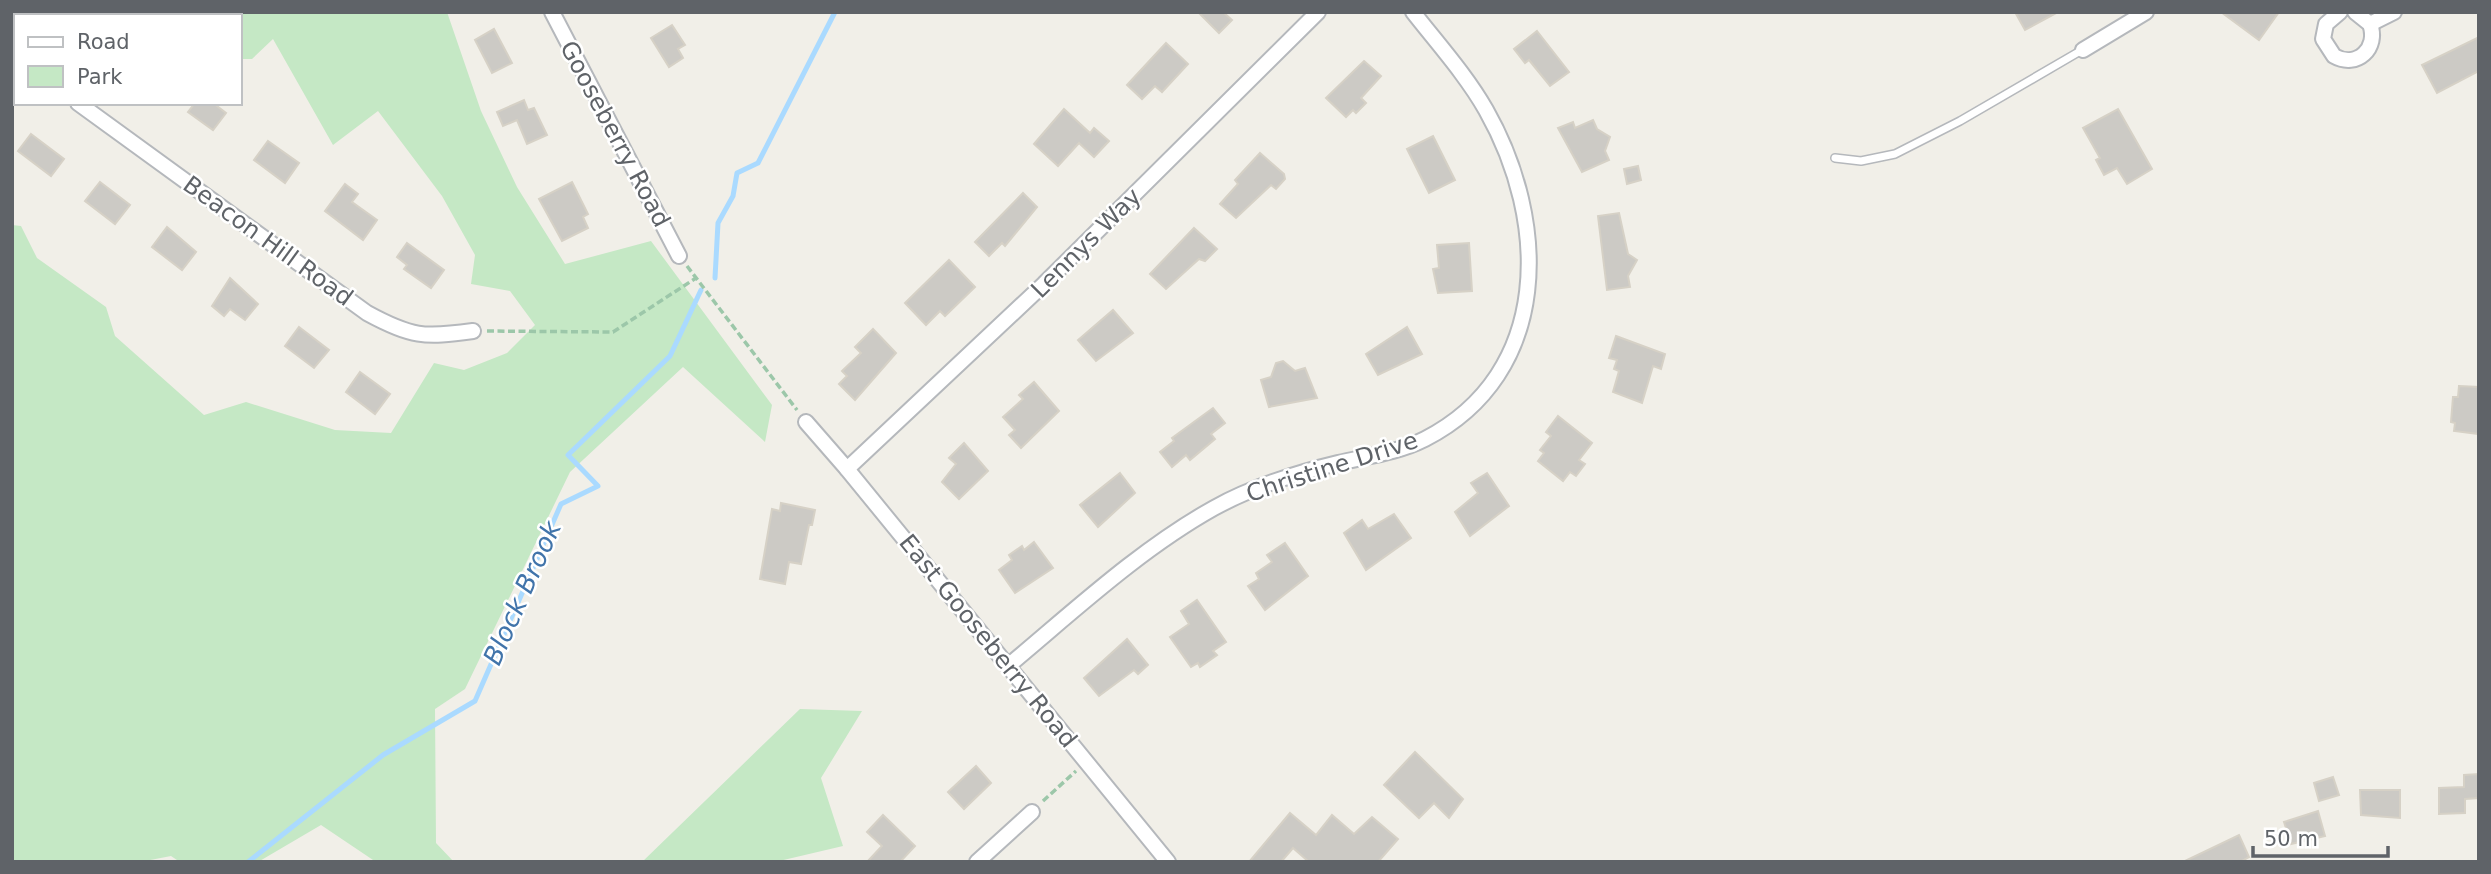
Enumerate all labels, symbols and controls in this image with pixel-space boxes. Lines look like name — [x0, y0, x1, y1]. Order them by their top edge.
legend — [14, 14, 242, 105]
text: Road — [77, 30, 130, 54]
street label: Gooseberry Road — [554, 36, 676, 232]
text: Park — [77, 65, 123, 89]
street label: Beacon Hill Road — [178, 170, 358, 312]
street label: Lennys Way — [1025, 182, 1147, 304]
street label: Christine Drive — [1243, 426, 1421, 508]
water label: Block Brook — [477, 516, 567, 669]
street label: East Gooseberry Road — [893, 529, 1083, 753]
scale bar — [2253, 814, 2388, 858]
text: 50 m — [2264, 827, 2318, 851]

